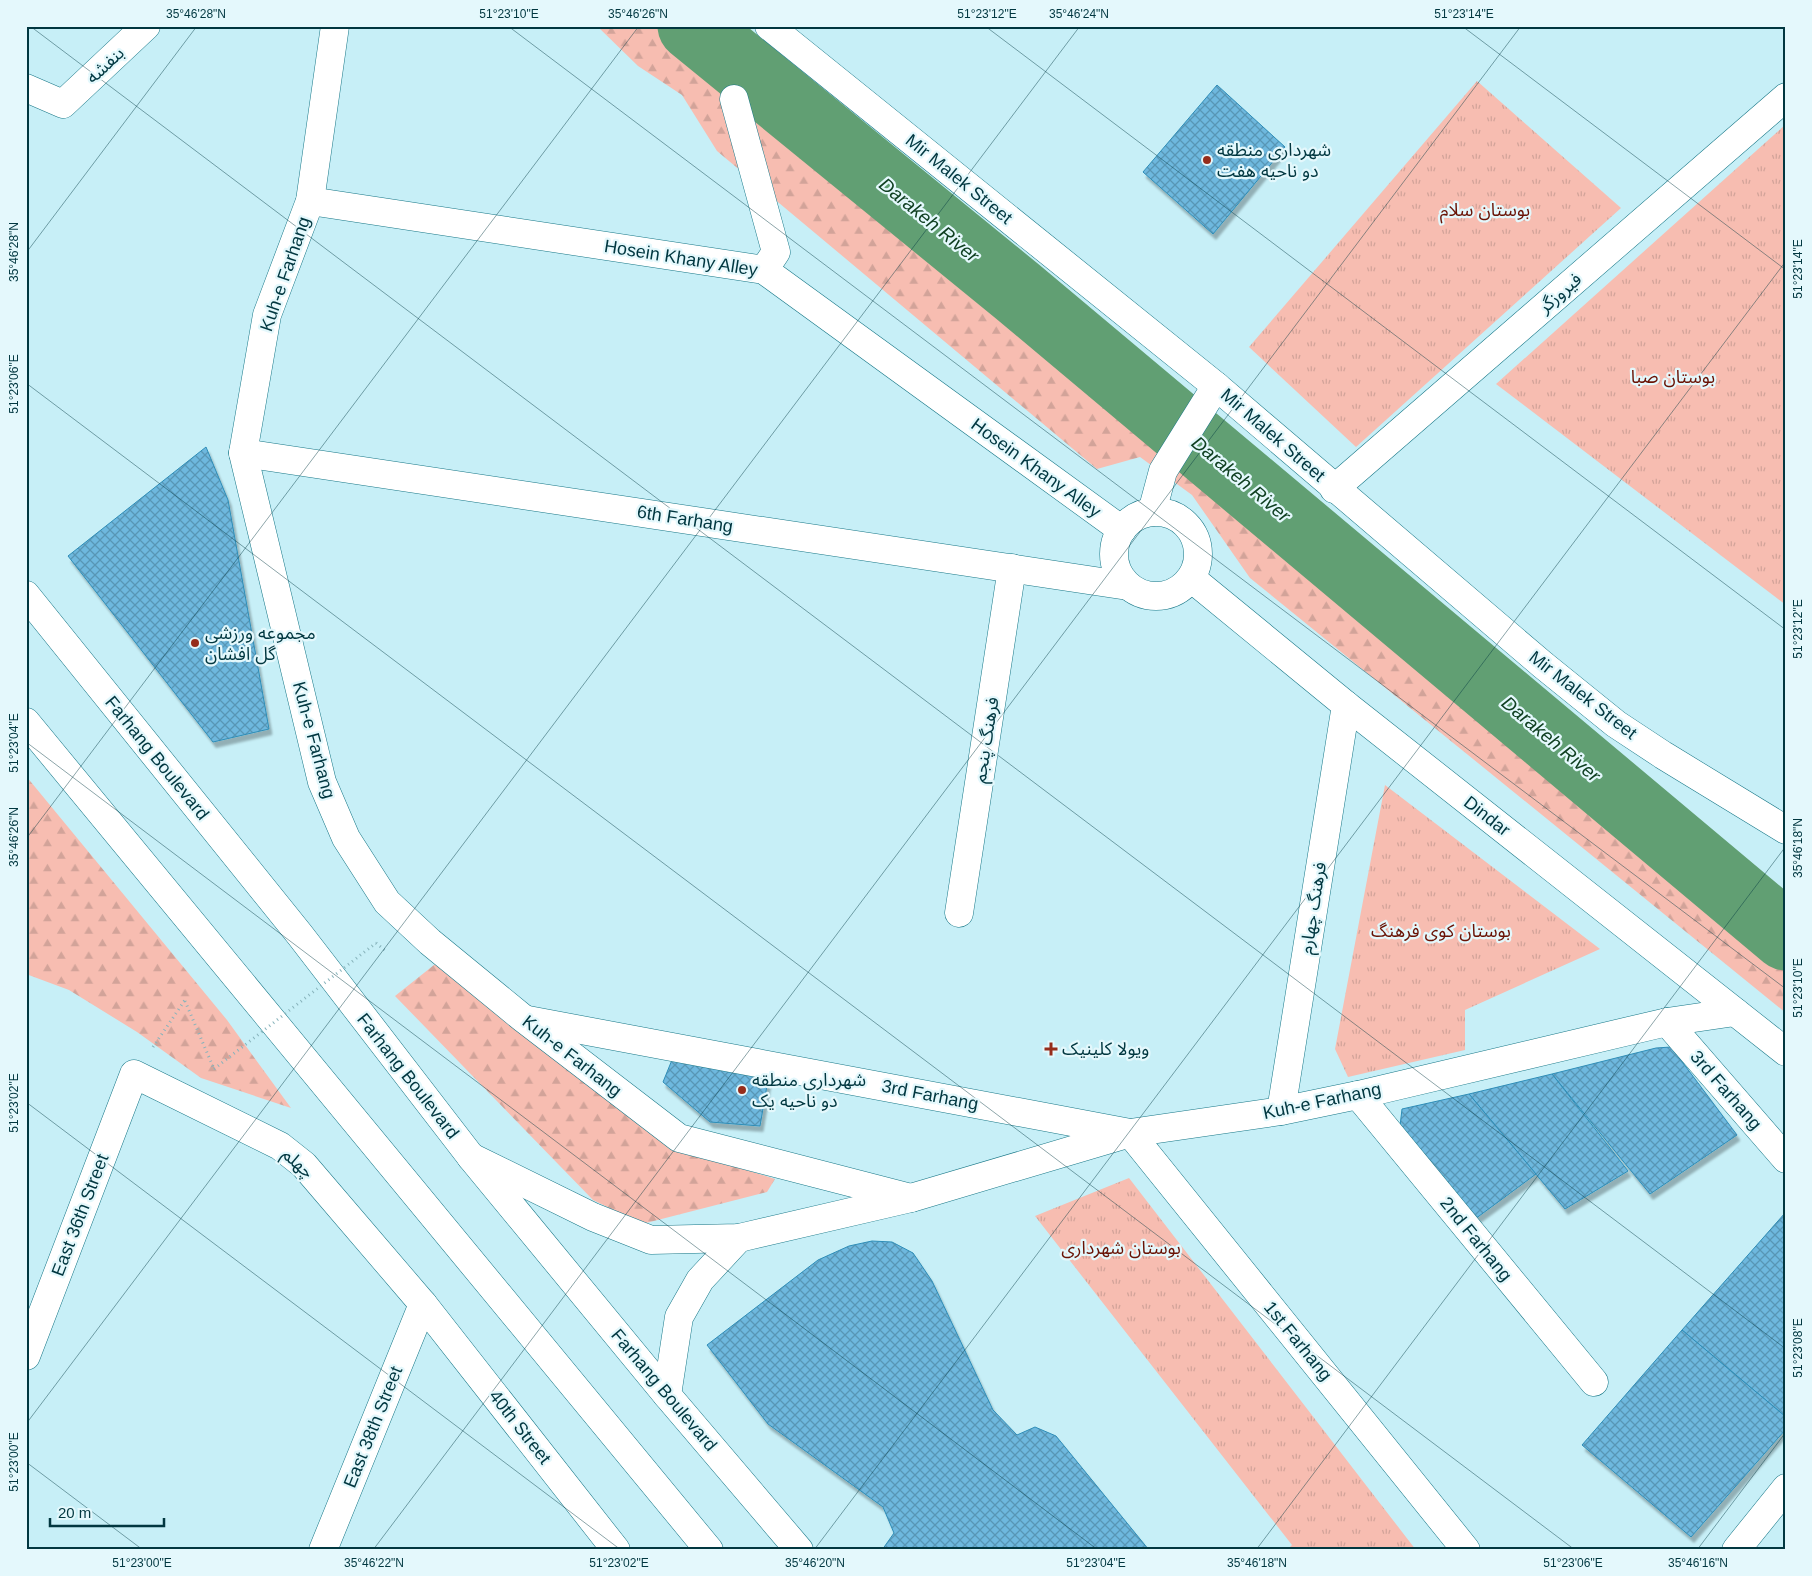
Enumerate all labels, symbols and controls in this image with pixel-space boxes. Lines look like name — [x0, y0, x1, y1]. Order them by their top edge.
text: 35°46'28"N — [166, 7, 226, 21]
text: 51°23'10"E — [479, 7, 539, 21]
text: 35°46'26"N — [608, 7, 668, 21]
text: 51°23'12"E — [957, 7, 1017, 21]
text: 35°46'24"N — [1049, 7, 1109, 21]
text: 51°23'14"E — [1434, 7, 1494, 21]
street label: بنفشه — [82, 43, 128, 87]
street label: Mir Malek Street — [902, 130, 1016, 228]
place label: شهرداری منطقه دو ناحیه هفت — [1217, 140, 1331, 181]
marker: شهرداری منطقه دو ناحیه هفت — [1201, 154, 1213, 166]
water label: Darakeh River — [875, 174, 983, 267]
park label: بوستان سلام — [1440, 200, 1530, 224]
street label: Kuh-e Farhang — [256, 214, 314, 334]
text: 35°46'28"N — [7, 222, 21, 282]
street label: Hosein Khany Alley — [603, 236, 759, 280]
text: 51°23'14"E — [1791, 239, 1805, 299]
street label: فیروزگر — [1534, 269, 1586, 318]
text: 51°23'06"E — [7, 354, 21, 414]
park label: بوستان صبا — [1631, 367, 1715, 388]
street label: Mir Malek Street — [1217, 384, 1329, 486]
street label: Hosein Khany Alley — [967, 414, 1105, 522]
water label: Darakeh River — [1188, 432, 1295, 527]
street label: 6th Farhang — [635, 502, 735, 536]
text: 51°23'12"E — [1791, 599, 1805, 659]
place label: مجموعه ورزشی گل افشان — [205, 623, 316, 665]
marker: مجموعه ورزشی گل افشان — [189, 637, 201, 649]
street label: Mir Malek Street — [1525, 647, 1641, 743]
street label: Kuh-e Farhang — [289, 679, 339, 801]
street label: Farhang Boulevard — [101, 692, 213, 824]
water label: Darakeh River — [1498, 692, 1605, 787]
street label: فرهنگ پنجم — [969, 696, 1006, 785]
text: 51°23'04"E — [7, 713, 21, 773]
street label: Dindar — [1460, 792, 1514, 840]
text: 35°46'26"N — [7, 807, 21, 867]
text: 35°46'18"N — [1791, 818, 1805, 878]
street label: فرهنگ چهارم — [1296, 860, 1334, 956]
park label: بوستان کوی فرهنگ — [1371, 921, 1511, 942]
text: 51°23'10"E — [1791, 958, 1805, 1018]
street label: Farhang Boulevard — [353, 1010, 463, 1142]
street label: Kuh-e Farhang — [519, 1011, 625, 1101]
place label: ویولا کلینیک — [1062, 1039, 1149, 1060]
marker: ویولا کلینیک — [1044, 1042, 1058, 1056]
street label: 3rd Farhang — [1686, 1046, 1766, 1134]
place label: شهرداری منطقه دو ناحیه یک — [752, 1070, 866, 1111]
text: 51°23'02"E — [7, 1073, 21, 1133]
street label: 3rd Farhang — [880, 1076, 980, 1114]
street label: Kuh-e Farhang — [1261, 1079, 1383, 1123]
marker: شهرداری منطقه دو ناحیه یک — [736, 1084, 748, 1096]
street label: چهلم — [276, 1144, 318, 1184]
street label: East 36th Street — [48, 1151, 112, 1279]
street label: 2nd Farhang — [1436, 1193, 1516, 1285]
park label: بوستان شهرداری — [1061, 1238, 1181, 1259]
street label: 1st Farhang — [1260, 1297, 1336, 1385]
text: 51°23'08"E — [1791, 1318, 1805, 1378]
street label: Farhang Boulevard — [607, 1325, 721, 1455]
street label: East 38th Street — [340, 1363, 406, 1491]
street label: 40th Street — [485, 1386, 555, 1468]
text: 51°23'00"E — [7, 1432, 21, 1492]
scale bar — [50, 1496, 164, 1528]
text: 20 m — [58, 1504, 91, 1521]
text: 51°23'00"E — [112, 1556, 172, 1570]
text: 35°46'22"N — [344, 1556, 404, 1570]
text: 51°23'02"E — [589, 1556, 649, 1570]
text: 35°46'20"N — [785, 1556, 845, 1570]
text: 51°23'04"E — [1066, 1556, 1126, 1570]
text: 35°46'18"N — [1227, 1556, 1287, 1570]
text: 51°23'06"E — [1543, 1556, 1603, 1570]
text: 35°46'16"N — [1668, 1556, 1728, 1570]

